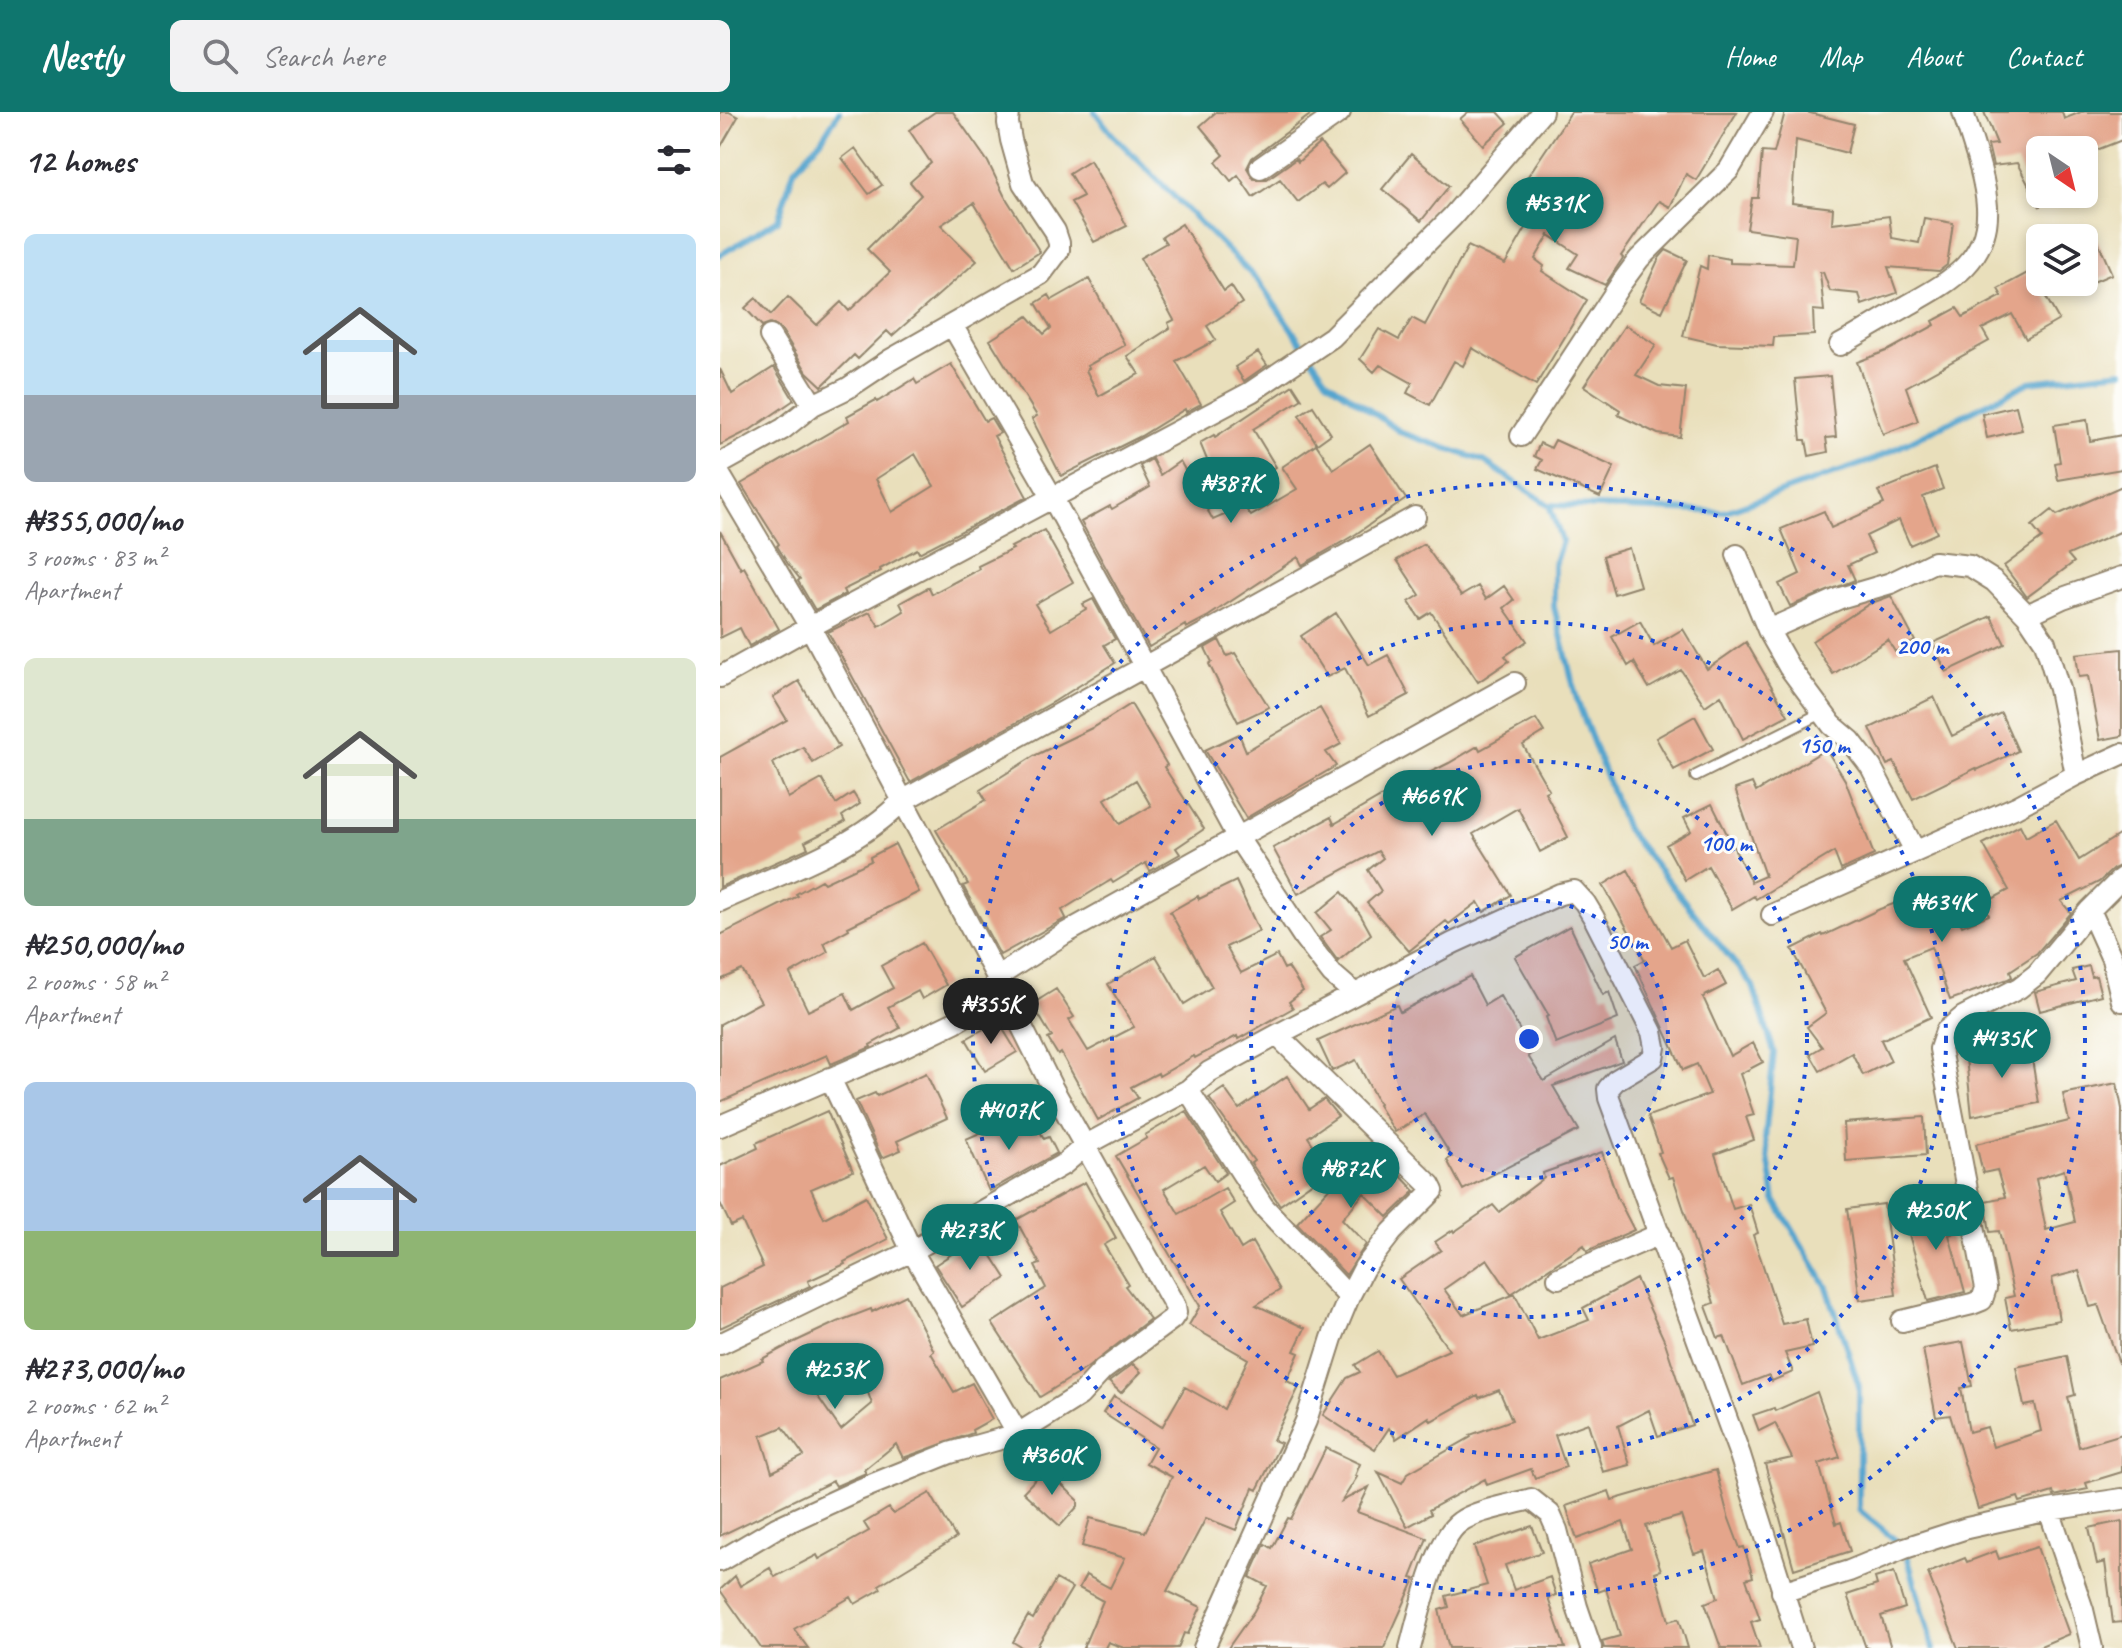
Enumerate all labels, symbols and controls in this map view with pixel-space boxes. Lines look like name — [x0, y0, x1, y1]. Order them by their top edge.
search box — [170, 20, 730, 92]
text: Nestly — [40, 33, 122, 80]
icon: search — [198, 34, 242, 78]
text: Search here — [262, 37, 384, 75]
text: Home — [1725, 39, 1775, 74]
text: Map — [1819, 39, 1862, 74]
text: About — [1906, 39, 1962, 74]
text: Contact — [2006, 39, 2082, 74]
north arrow — [2026, 136, 2098, 208]
map controls — [2026, 136, 2098, 296]
icon: filters — [652, 138, 696, 182]
text: 12 homes — [24, 139, 135, 182]
pin: ₦531K — [1499, 177, 1611, 245]
text: ₦531K — [1525, 186, 1585, 219]
button: layers — [2026, 224, 2098, 296]
icon: home — [288, 286, 432, 430]
pin: ₦387K — [1175, 457, 1287, 525]
text: ₦387K — [1200, 466, 1262, 499]
text: ₦355,000/mo — [24, 498, 182, 541]
text: 3 rooms · 83 m² — [24, 541, 165, 574]
text: Apartment — [24, 574, 120, 607]
text: 200 m — [1896, 631, 1950, 661]
icon: home — [288, 710, 432, 854]
text: 150 m — [1798, 730, 1852, 760]
pin: ₦669K — [1376, 770, 1488, 838]
text: ₦669K — [1401, 779, 1463, 812]
text: 100 m — [1700, 828, 1754, 858]
pin: ₦634K — [1886, 876, 1998, 944]
text: ₦634K — [1911, 885, 1973, 918]
text: ₦250,000/mo — [24, 922, 182, 965]
text: 50 m — [1607, 926, 1650, 956]
text: 2 rooms · 58 m² — [24, 965, 165, 998]
pin: ₦355K — [935, 978, 1047, 1046]
text: ₦355K — [961, 987, 1021, 1020]
text: Apartment — [24, 998, 120, 1031]
pin: ₦435K — [1946, 1012, 2058, 1080]
text: ₦435K — [1972, 1021, 2032, 1054]
centre of rings — [1515, 1025, 1543, 1053]
pin: ₦407K — [953, 1084, 1065, 1152]
text: ₦407K — [978, 1093, 1040, 1126]
icon: home — [288, 1134, 432, 1278]
pin: ₦872K — [1295, 1142, 1407, 1210]
text: ₦872K — [1320, 1151, 1382, 1184]
pin: ₦250K — [1880, 1184, 1992, 1252]
text: ₦250K — [1906, 1193, 1966, 1226]
pin: ₦273K — [914, 1204, 1026, 1272]
text: ₦273K — [939, 1213, 1001, 1246]
pin: ₦253K — [779, 1343, 891, 1411]
text: ₦273,000/mo — [24, 1346, 183, 1389]
text: ₦253K — [805, 1352, 865, 1385]
text: 2 rooms · 62 m² — [24, 1389, 165, 1422]
text: Apartment — [24, 1422, 120, 1455]
pin: ₦360K — [996, 1429, 1108, 1497]
text: ₦360K — [1021, 1438, 1083, 1471]

